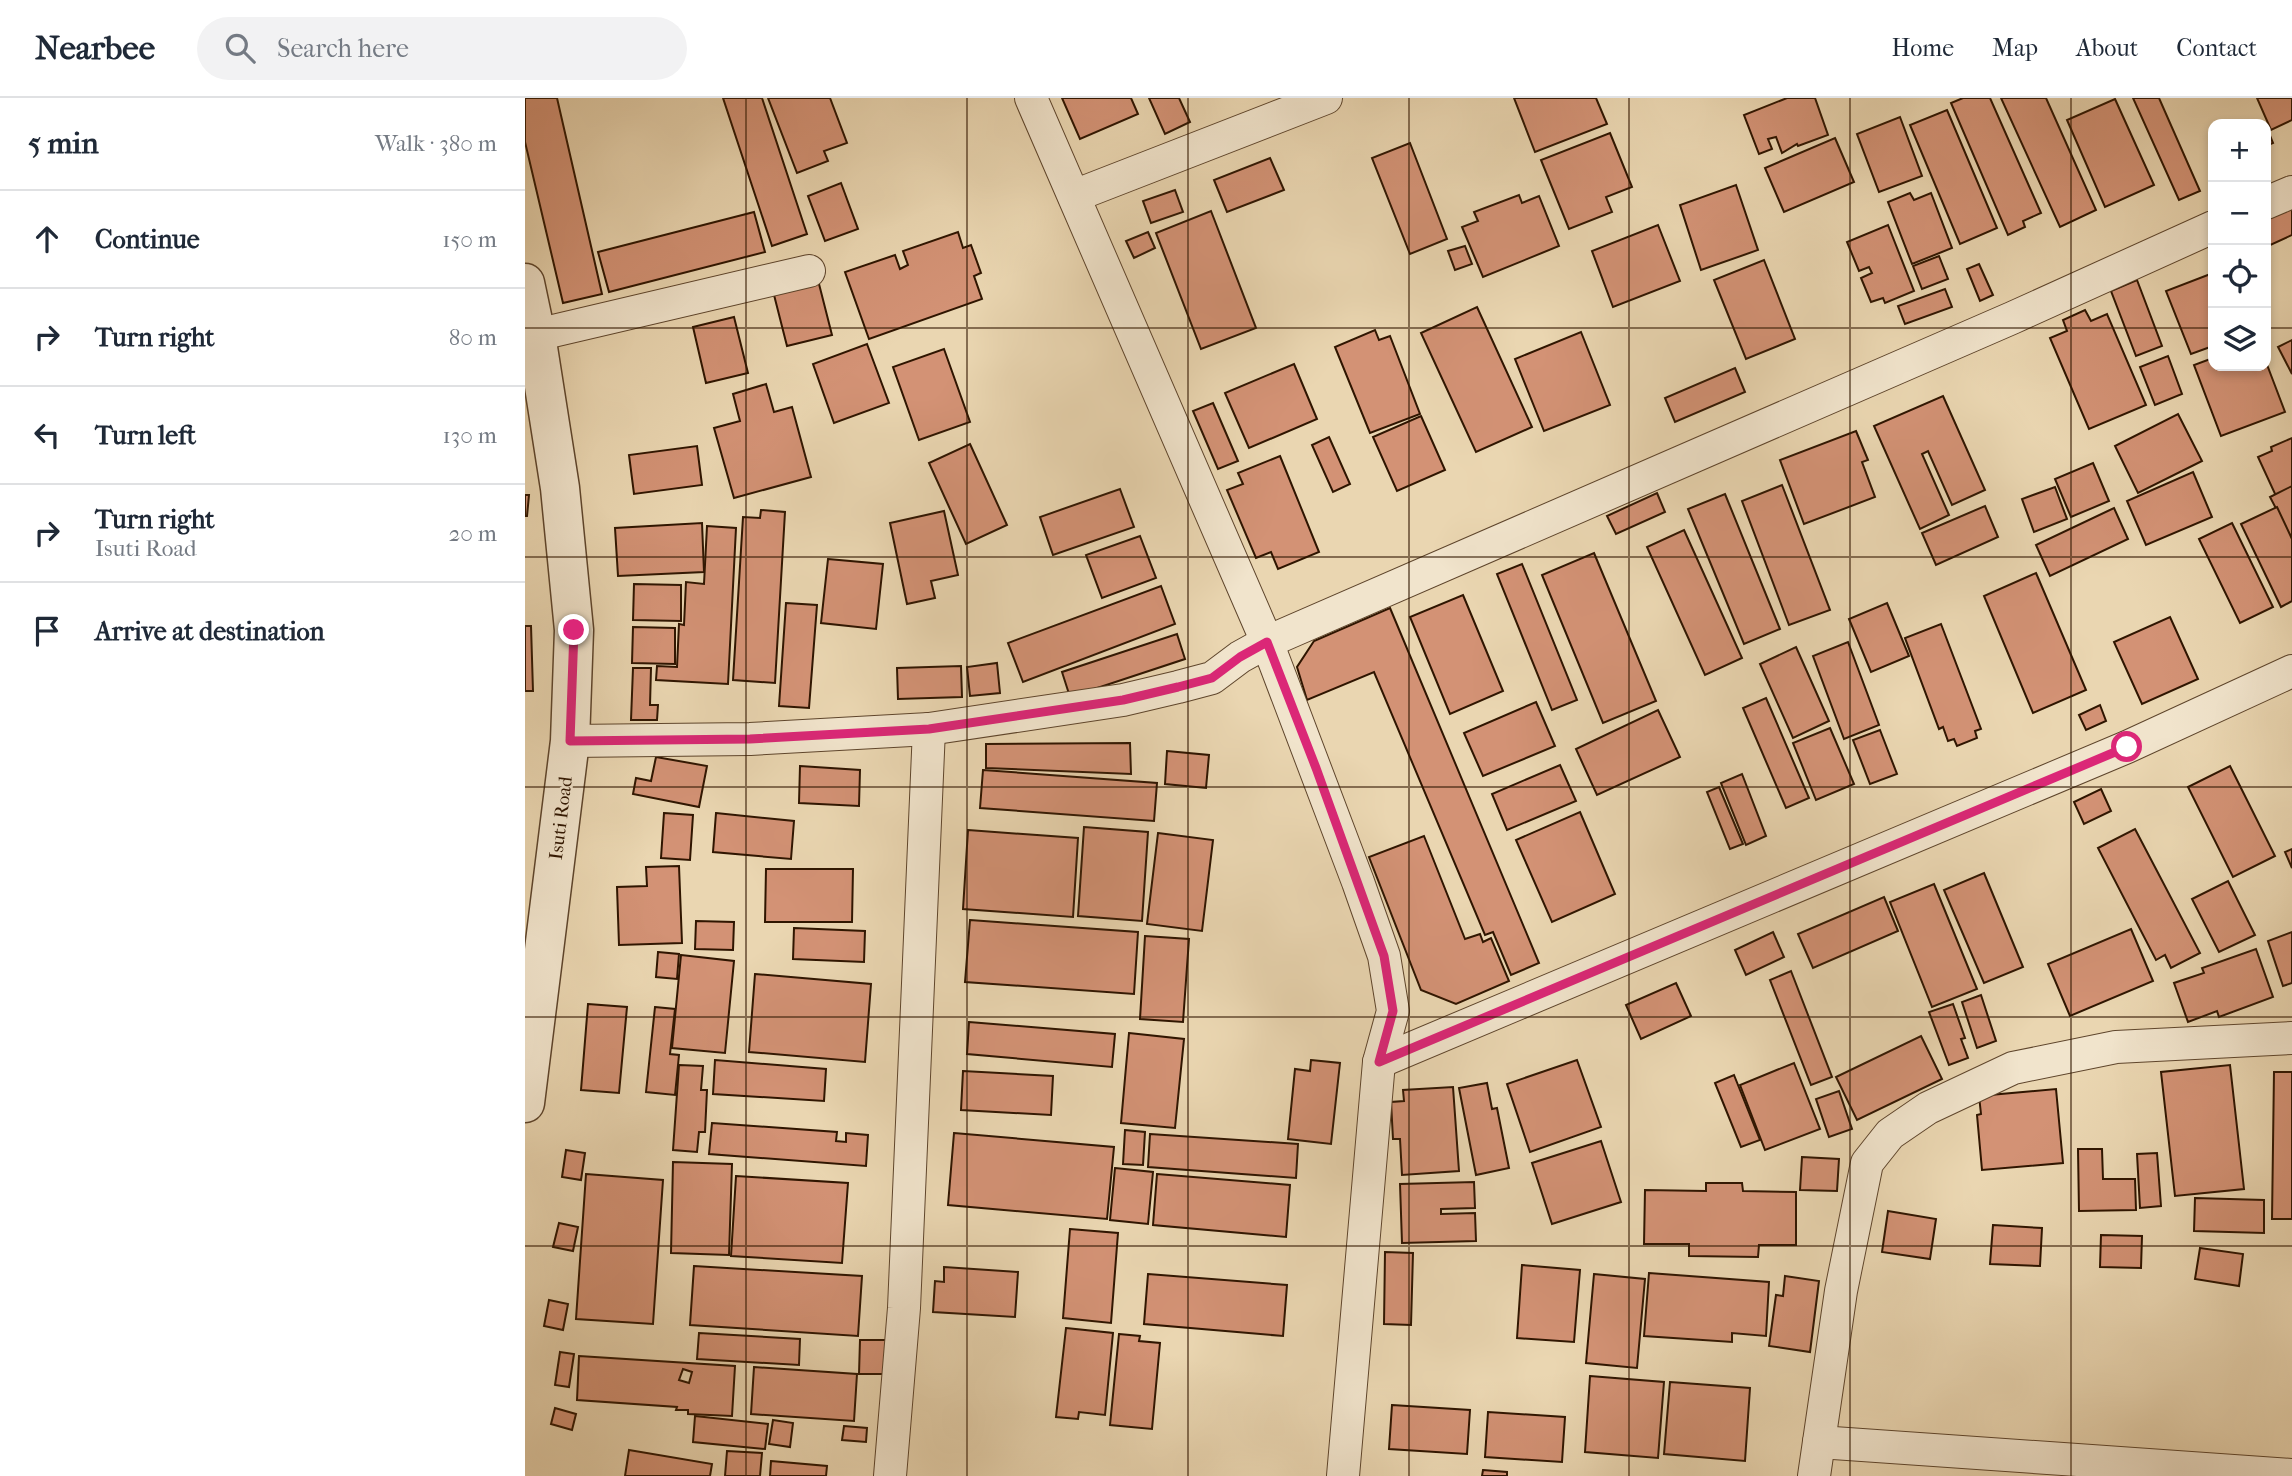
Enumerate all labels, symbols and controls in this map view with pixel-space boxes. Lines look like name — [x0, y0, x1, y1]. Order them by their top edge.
search box — [197, 17, 687, 80]
text: Nearbee — [35, 29, 155, 68]
icon: search — [221, 29, 259, 67]
text: Search here — [277, 33, 409, 64]
text: Home — [1892, 34, 1954, 62]
text: Map — [1992, 34, 2038, 62]
text: About — [2076, 34, 2138, 62]
text: Contact — [2176, 34, 2257, 62]
map controls — [2208, 119, 2271, 371]
button: + — [2208, 119, 2271, 182]
text: 5 min — [28, 126, 99, 161]
text: Walk · 380 m — [375, 130, 497, 157]
button: − — [2208, 182, 2271, 245]
icon: ahead — [28, 220, 66, 258]
text: Continue — [95, 224, 200, 255]
text: 150 m — [442, 226, 497, 253]
button: locate — [2208, 245, 2271, 308]
button: layers — [2208, 308, 2271, 371]
icon: right — [28, 318, 66, 356]
text: Turn right — [95, 322, 215, 353]
text: 80 m — [449, 324, 497, 351]
icon: left — [28, 416, 66, 454]
text: Turn left — [95, 420, 196, 451]
text: 130 m — [443, 422, 497, 449]
text: Turn right — [95, 504, 215, 535]
icon: right — [28, 514, 66, 552]
text: 20 m — [448, 520, 497, 547]
text: Isuti Road — [95, 535, 197, 562]
icon: arrive — [28, 612, 66, 650]
route end — [558, 614, 589, 645]
text: Arrive at destination — [95, 616, 325, 647]
route start — [2111, 731, 2142, 762]
street label: Isuti Road — [545, 775, 577, 861]

